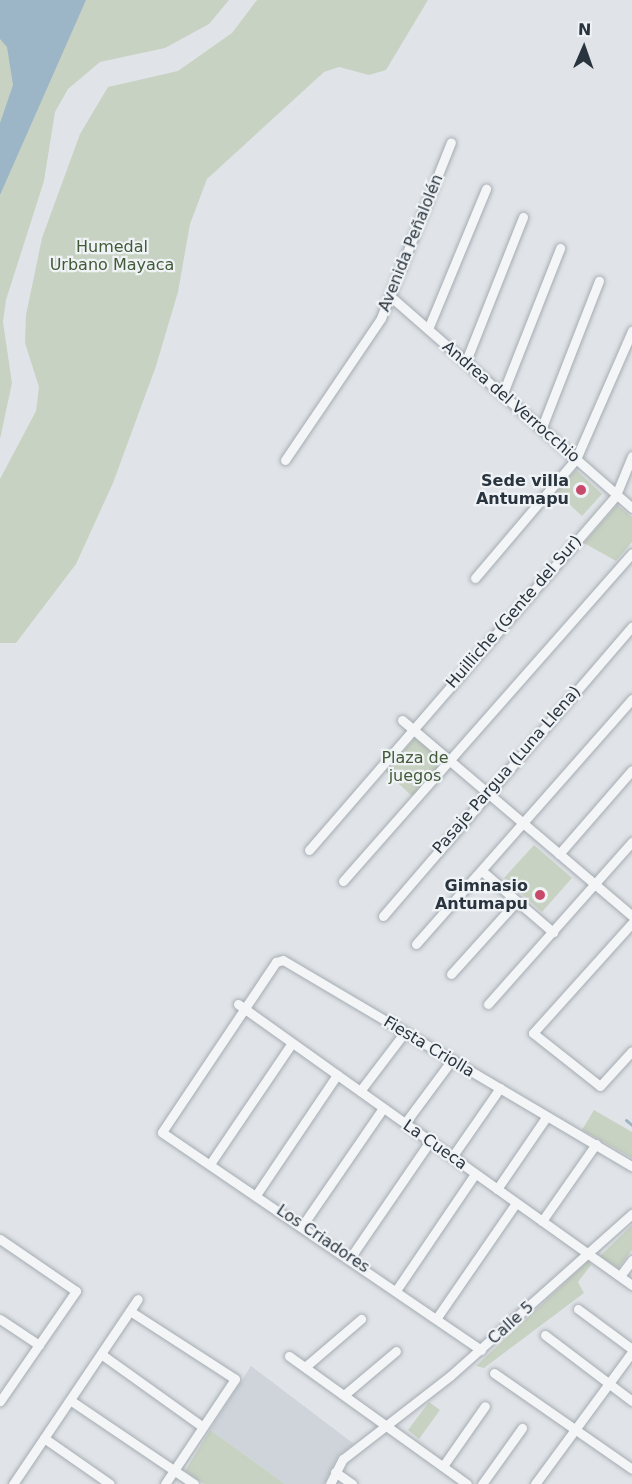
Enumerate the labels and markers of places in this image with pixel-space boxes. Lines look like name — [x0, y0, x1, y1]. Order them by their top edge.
place label: Sede villa Antumapu — [476, 471, 569, 509]
marker: Sede villa Antumapu — [574, 483, 588, 497]
place label: Gimnasio Antumapu — [435, 876, 528, 914]
marker: Gimnasio Antumapu — [533, 888, 547, 902]

